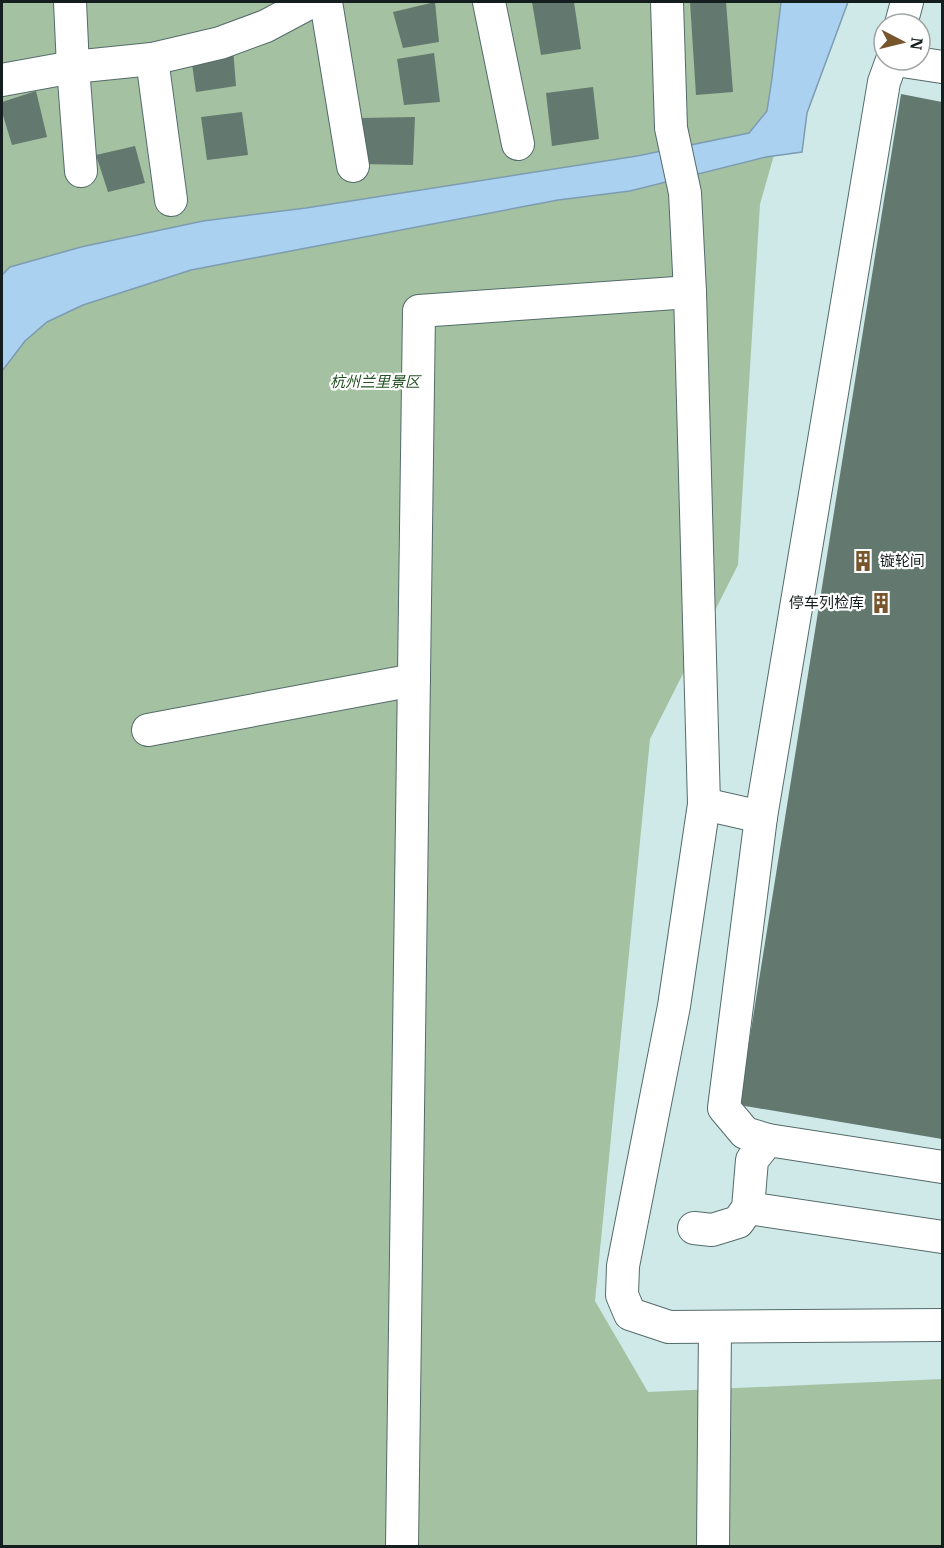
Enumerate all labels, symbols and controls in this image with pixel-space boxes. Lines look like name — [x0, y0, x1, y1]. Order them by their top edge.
north arrow — [872, 12, 932, 72]
text: N — [906, 36, 928, 51]
park label: 杭州兰里景区 — [330, 372, 422, 391]
building icon: 镟轮间 — [851, 549, 875, 573]
place label: 镟轮间 — [880, 551, 925, 570]
building icon: 停车列检库 — [869, 591, 893, 615]
place label: 停车列检库 — [789, 593, 864, 612]

